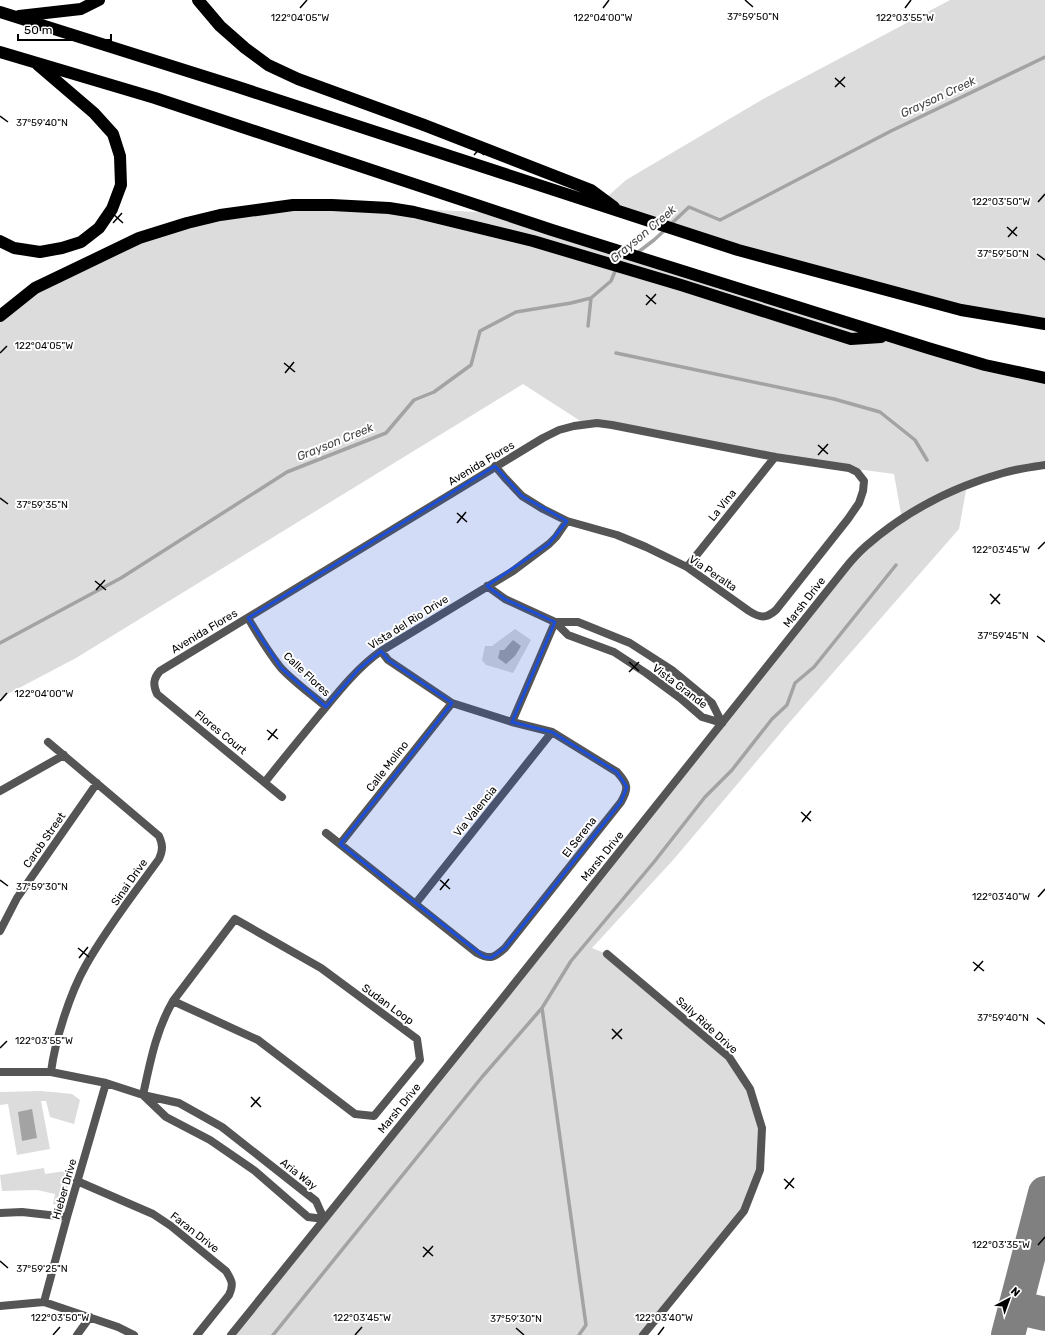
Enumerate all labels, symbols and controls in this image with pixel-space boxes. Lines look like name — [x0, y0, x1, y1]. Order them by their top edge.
text: 37°59'50"N — [727, 11, 779, 23]
text: 122°04'05"W — [271, 12, 329, 24]
text: 122°04'00"W — [574, 12, 632, 24]
text: 122°03'55"W — [876, 12, 934, 24]
scale bar — [18, 16, 111, 42]
text: 50 m — [24, 23, 52, 37]
water label: Grayson Creek — [898, 73, 979, 121]
text: 37°59'40"N — [16, 117, 68, 129]
text: 122°03'50"W — [972, 196, 1030, 208]
water label: Grayson Creek — [607, 202, 679, 266]
text: 37°59'50"N — [977, 248, 1029, 260]
text: 122°04'05"W — [15, 340, 73, 352]
water label: Grayson Creek — [295, 420, 376, 464]
street label: Avenida Flores — [446, 438, 517, 488]
street label: La Vina — [706, 487, 739, 524]
text: 37°59'35"N — [16, 499, 68, 511]
text: 122°03'45"W — [972, 544, 1030, 556]
street label: Via Peralta — [686, 553, 739, 594]
street label: Marsh Drive — [781, 574, 828, 630]
street label: Vista del Rio Drive — [366, 593, 451, 652]
street label: Avenida Flores — [169, 606, 240, 656]
text: 37°59'45"N — [977, 630, 1029, 642]
street label: Calle Flores — [281, 650, 333, 699]
street label: Vista Grande — [650, 661, 710, 711]
text: 122°04'00"W — [15, 688, 73, 700]
street label: Flores Court — [192, 708, 250, 758]
street label: Calle Molino — [364, 738, 411, 794]
street label: Via Valencia — [451, 783, 500, 839]
street label: Carob Street — [20, 809, 69, 871]
street label: El Serena — [559, 814, 599, 860]
street label: Marsh Drive — [578, 829, 626, 884]
street label: Sinai Drive — [109, 856, 150, 908]
text: 37°59'30"N — [16, 881, 68, 893]
text: 122°03'40"W — [972, 891, 1030, 903]
street label: Sudan Loop — [359, 981, 416, 1028]
street label: Sally Ride Drive — [673, 994, 740, 1056]
text: 37°59'40"N — [977, 1012, 1029, 1024]
text: 122°03'55"W — [15, 1035, 73, 1047]
street label: Marsh Drive — [375, 1081, 423, 1136]
street label: Aria Way — [278, 1156, 320, 1193]
street label: Hieber Drive — [50, 1157, 79, 1221]
street label: Faran Drive — [168, 1209, 222, 1255]
text: 122°03'35"W — [972, 1239, 1030, 1251]
text: 37°59'25"N — [16, 1263, 68, 1275]
north arrow — [989, 1279, 1029, 1319]
text: N — [1008, 1284, 1023, 1299]
text: 122°03'50"W — [31, 1312, 89, 1324]
text: 122°03'45"W — [333, 1312, 391, 1324]
text: 122°03'40"W — [635, 1312, 693, 1324]
text: 37°59'30"N — [490, 1313, 542, 1325]

